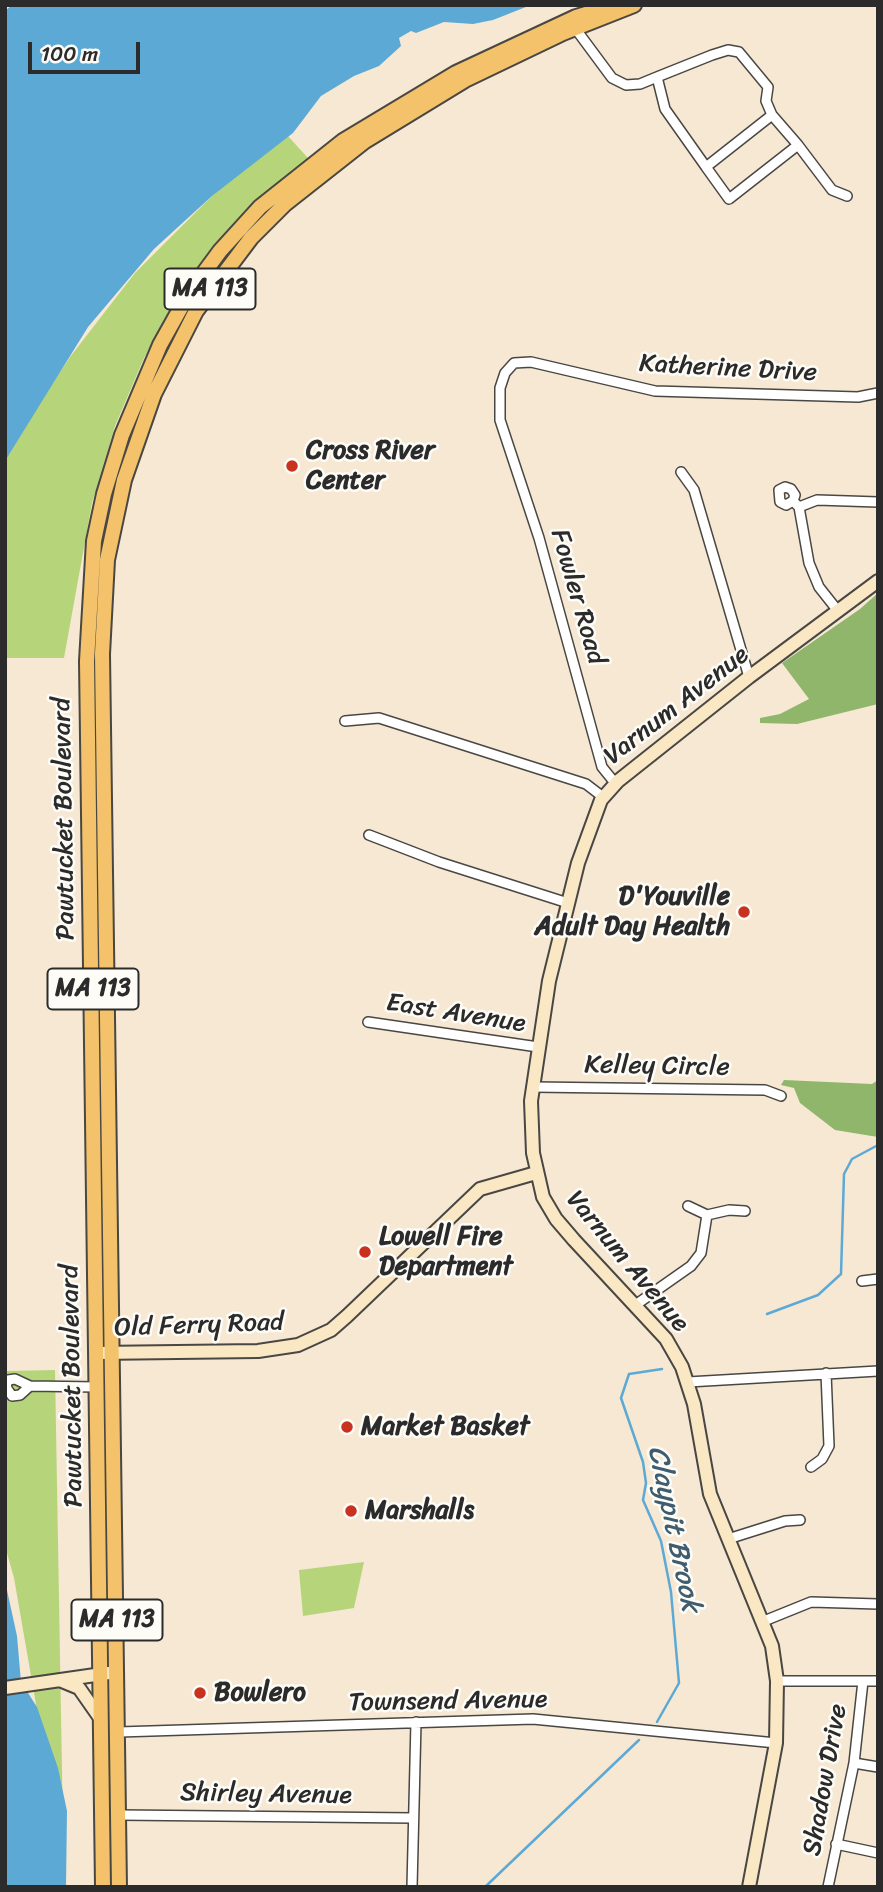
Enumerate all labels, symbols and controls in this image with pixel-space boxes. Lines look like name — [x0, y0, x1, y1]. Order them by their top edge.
scale bar — [32, 28, 144, 72]
text: 100 m — [41, 35, 98, 73]
road number: MA 113 — [164, 268, 256, 310]
street label: Katherine Drive — [638, 349, 818, 389]
place label: Cross River Center — [306, 435, 435, 496]
marker: Cross River Center — [284, 458, 300, 474]
street label: Fowler Road — [543, 526, 611, 668]
street label: Varnum Avenue — [598, 640, 756, 772]
street label: Pawtucket Boulevard — [47, 697, 83, 941]
place label: D'Youville Adult Day Health — [535, 881, 730, 942]
marker: D'Youville Adult Day Health — [736, 904, 752, 920]
road number: MA 113 — [48, 968, 138, 1009]
street label: East Avenue — [384, 988, 528, 1040]
street label: Kelley Circle — [584, 1050, 730, 1084]
street label: Varnum Avenue — [559, 1185, 695, 1339]
place label: Lowell Fire Department — [379, 1221, 513, 1282]
marker: Lowell Fire Department — [357, 1244, 373, 1260]
street label: Pawtucket Boulevard — [55, 1264, 91, 1508]
street label: Old Ferry Road — [114, 1307, 284, 1345]
place label: Market Basket — [361, 1411, 529, 1443]
marker: Market Basket — [339, 1419, 355, 1435]
water label: Claypit Brook — [639, 1443, 707, 1615]
place label: Marshalls — [365, 1495, 474, 1527]
marker: Marshalls — [343, 1503, 359, 1519]
road number: MA 113 — [72, 1600, 162, 1640]
place label: Bowlero — [214, 1677, 306, 1709]
marker: Bowlero — [192, 1685, 208, 1701]
street label: Townsend Avenue — [348, 1685, 548, 1719]
street label: Shadow Drive — [797, 1702, 855, 1858]
street label: Shirley Avenue — [180, 1778, 352, 1812]

